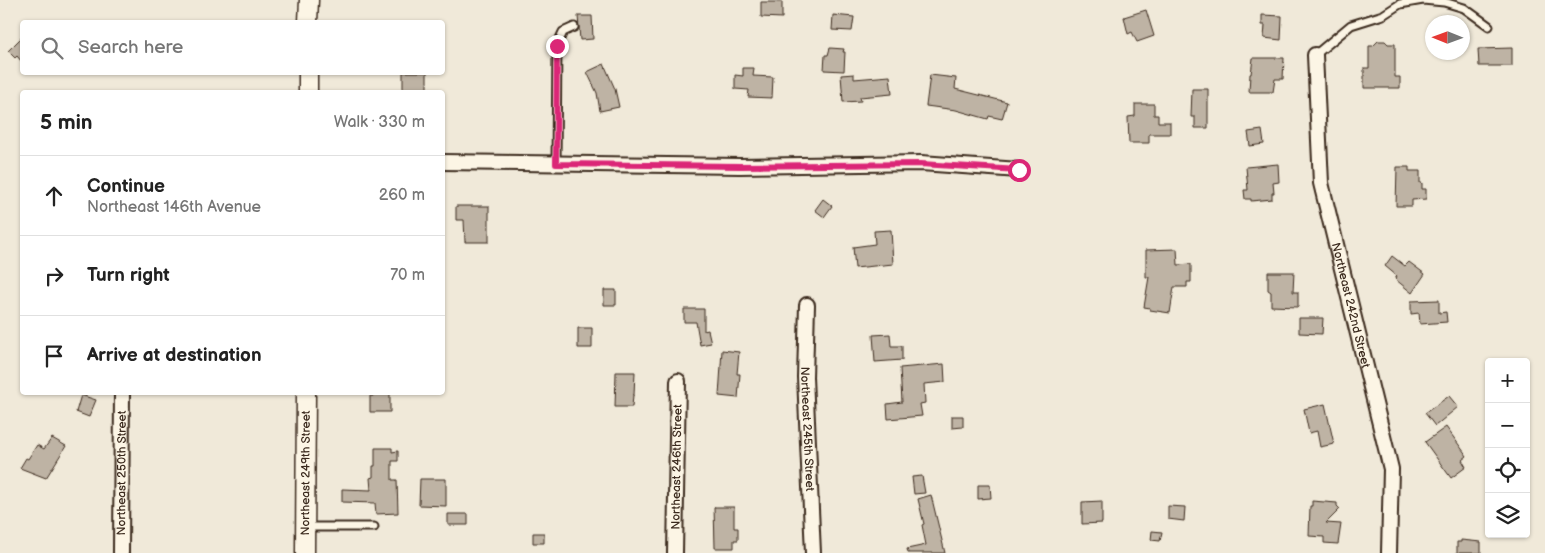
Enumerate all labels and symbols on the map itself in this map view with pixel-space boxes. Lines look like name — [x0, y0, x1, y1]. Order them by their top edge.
north arrow — [1425, 15, 1470, 60]
route end — [546, 35, 569, 58]
route start — [1008, 159, 1031, 182]
street label: Northeast 242nd Street — [1328, 241, 1374, 370]
street label: Northeast 245th Street — [797, 366, 818, 492]
street label: Northeast 246th Street — [668, 404, 685, 530]
street label: Northeast 250th Street — [114, 410, 129, 535]
street label: Northeast 249th Street — [298, 410, 313, 536]

